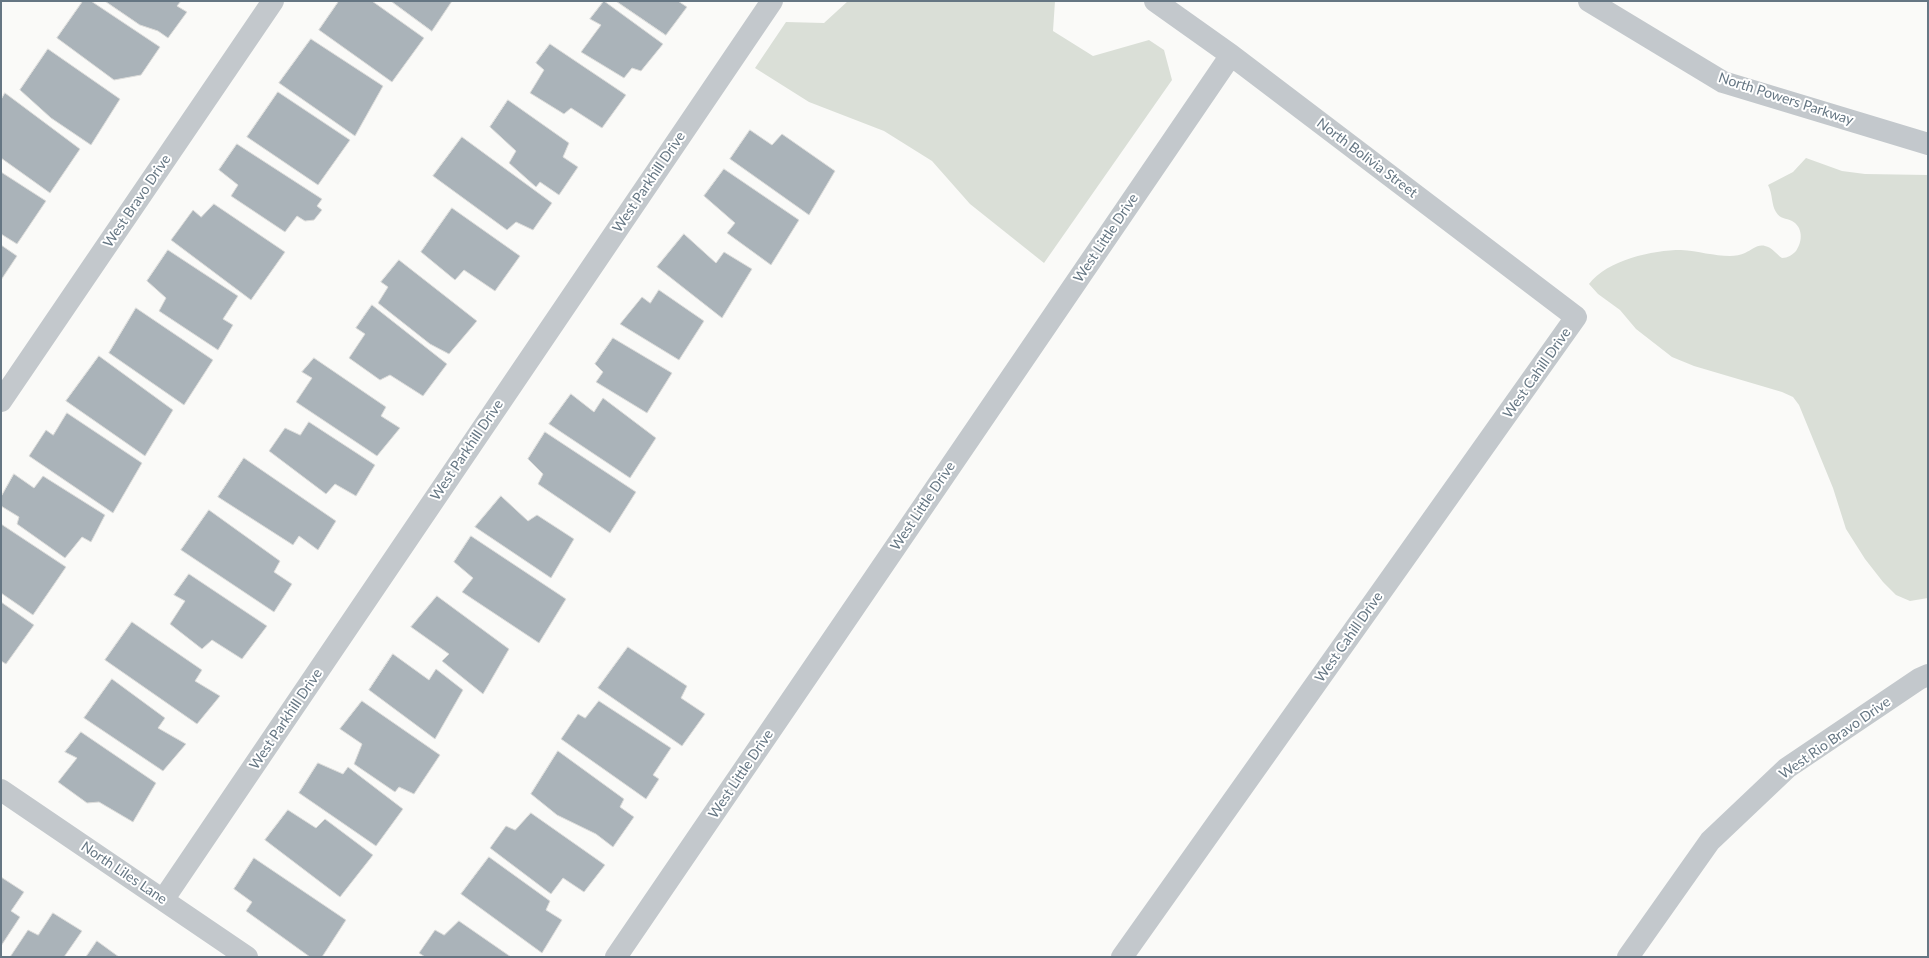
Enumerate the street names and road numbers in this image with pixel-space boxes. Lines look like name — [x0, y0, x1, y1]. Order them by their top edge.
street label: North Powers Parkway — [1716, 69, 1856, 129]
street label: North Bolivia Street — [1313, 115, 1421, 201]
street label: West Parkhill Drive — [609, 128, 689, 236]
street label: West Bravo Drive — [100, 151, 174, 251]
street label: West Little Drive — [1070, 190, 1142, 286]
street label: West Cahill Drive — [1499, 324, 1575, 422]
street label: West Parkhill Drive — [427, 396, 507, 504]
street label: West Little Drive — [887, 458, 959, 554]
street label: West Cahill Drive — [1311, 588, 1387, 686]
street label: West Parkhill Drive — [246, 665, 326, 773]
street label: West Rio Bravo Drive — [1776, 693, 1894, 783]
street label: West Little Drive — [705, 726, 777, 822]
street label: North Liles Lane — [78, 838, 170, 908]

